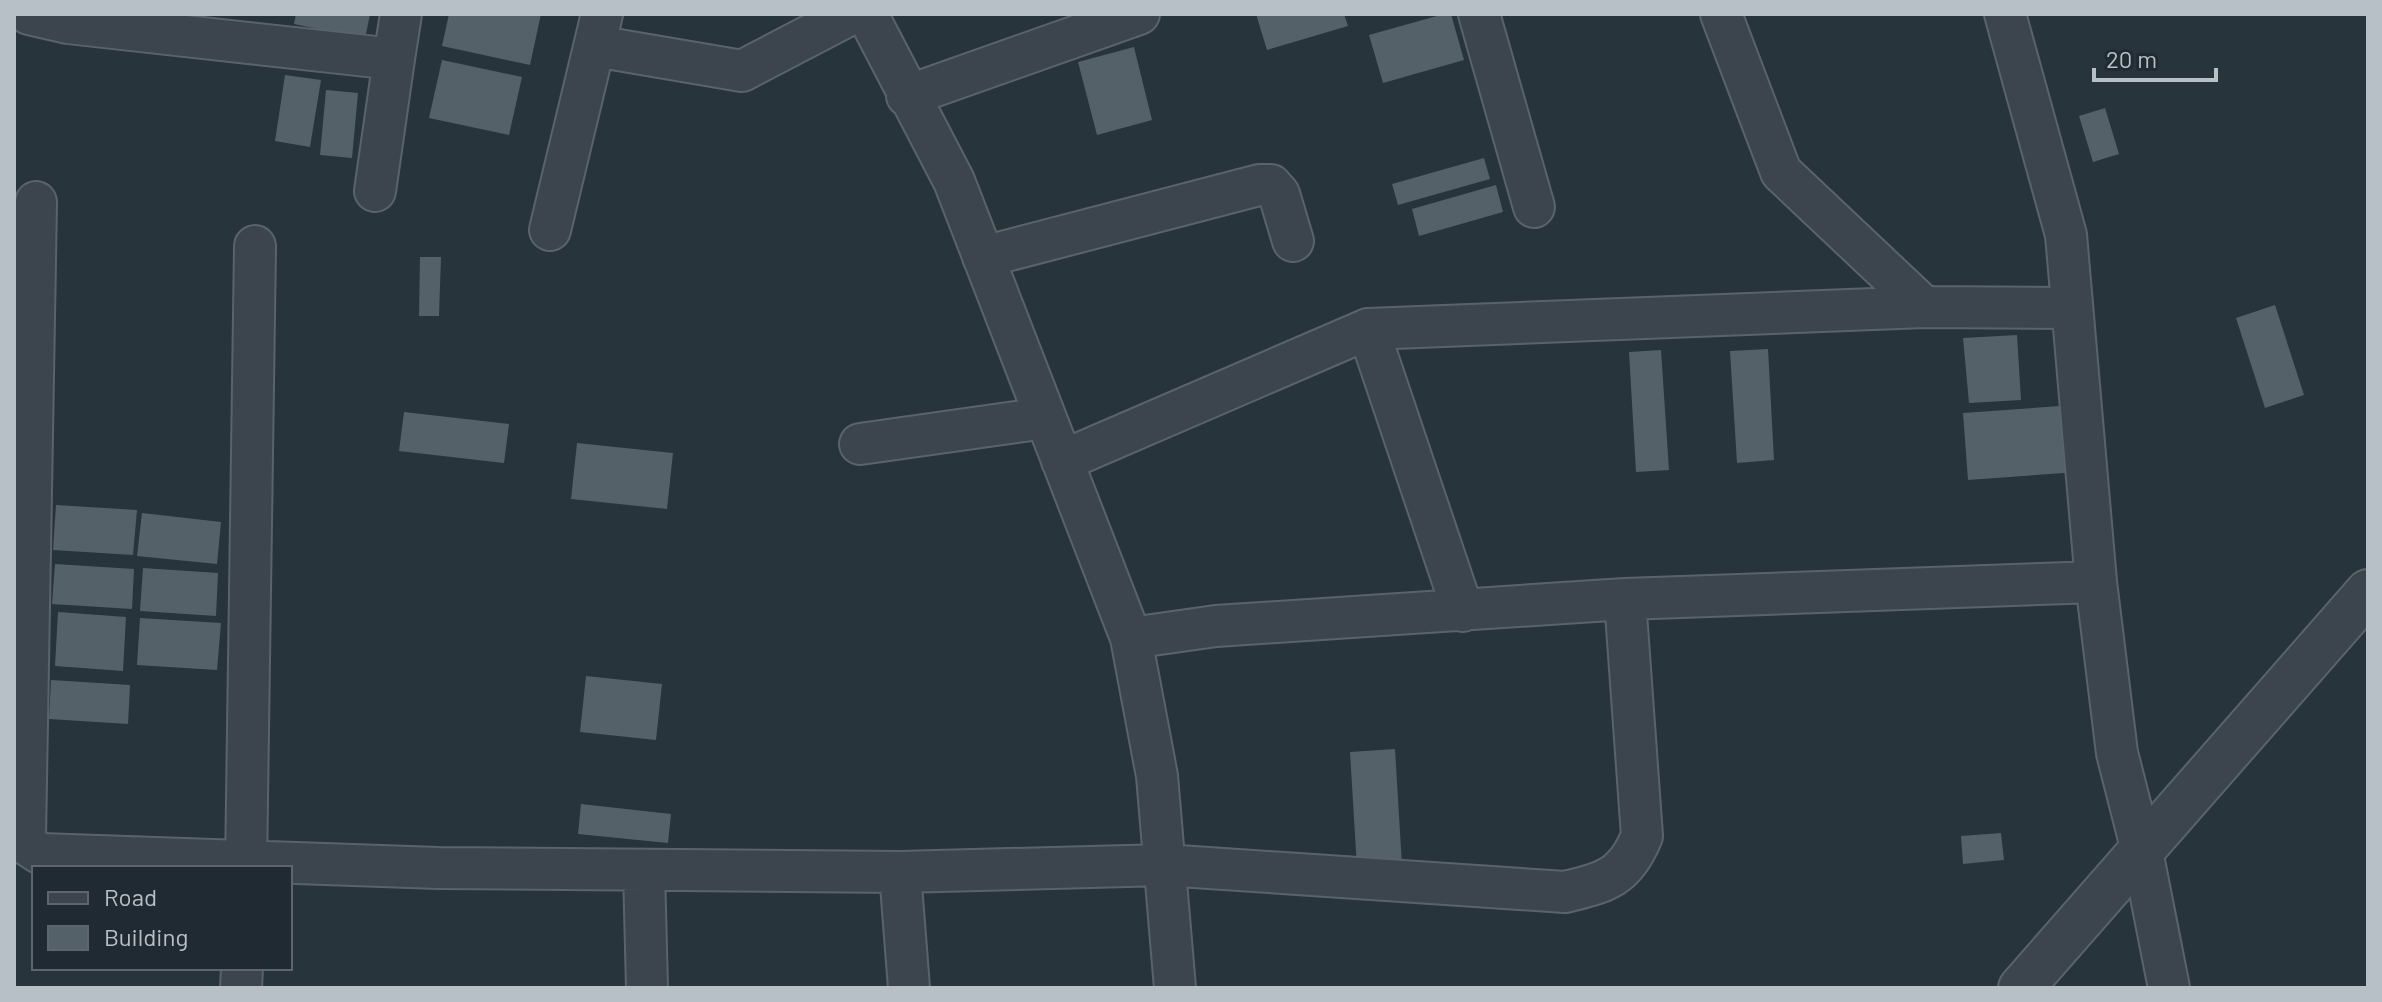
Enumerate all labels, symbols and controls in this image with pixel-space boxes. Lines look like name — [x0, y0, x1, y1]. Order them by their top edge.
scale bar — [2094, 32, 2216, 82]
text: 20 m — [2106, 44, 2157, 73]
legend — [32, 866, 292, 970]
text: Road — [104, 882, 157, 911]
text: Building — [104, 922, 188, 951]

